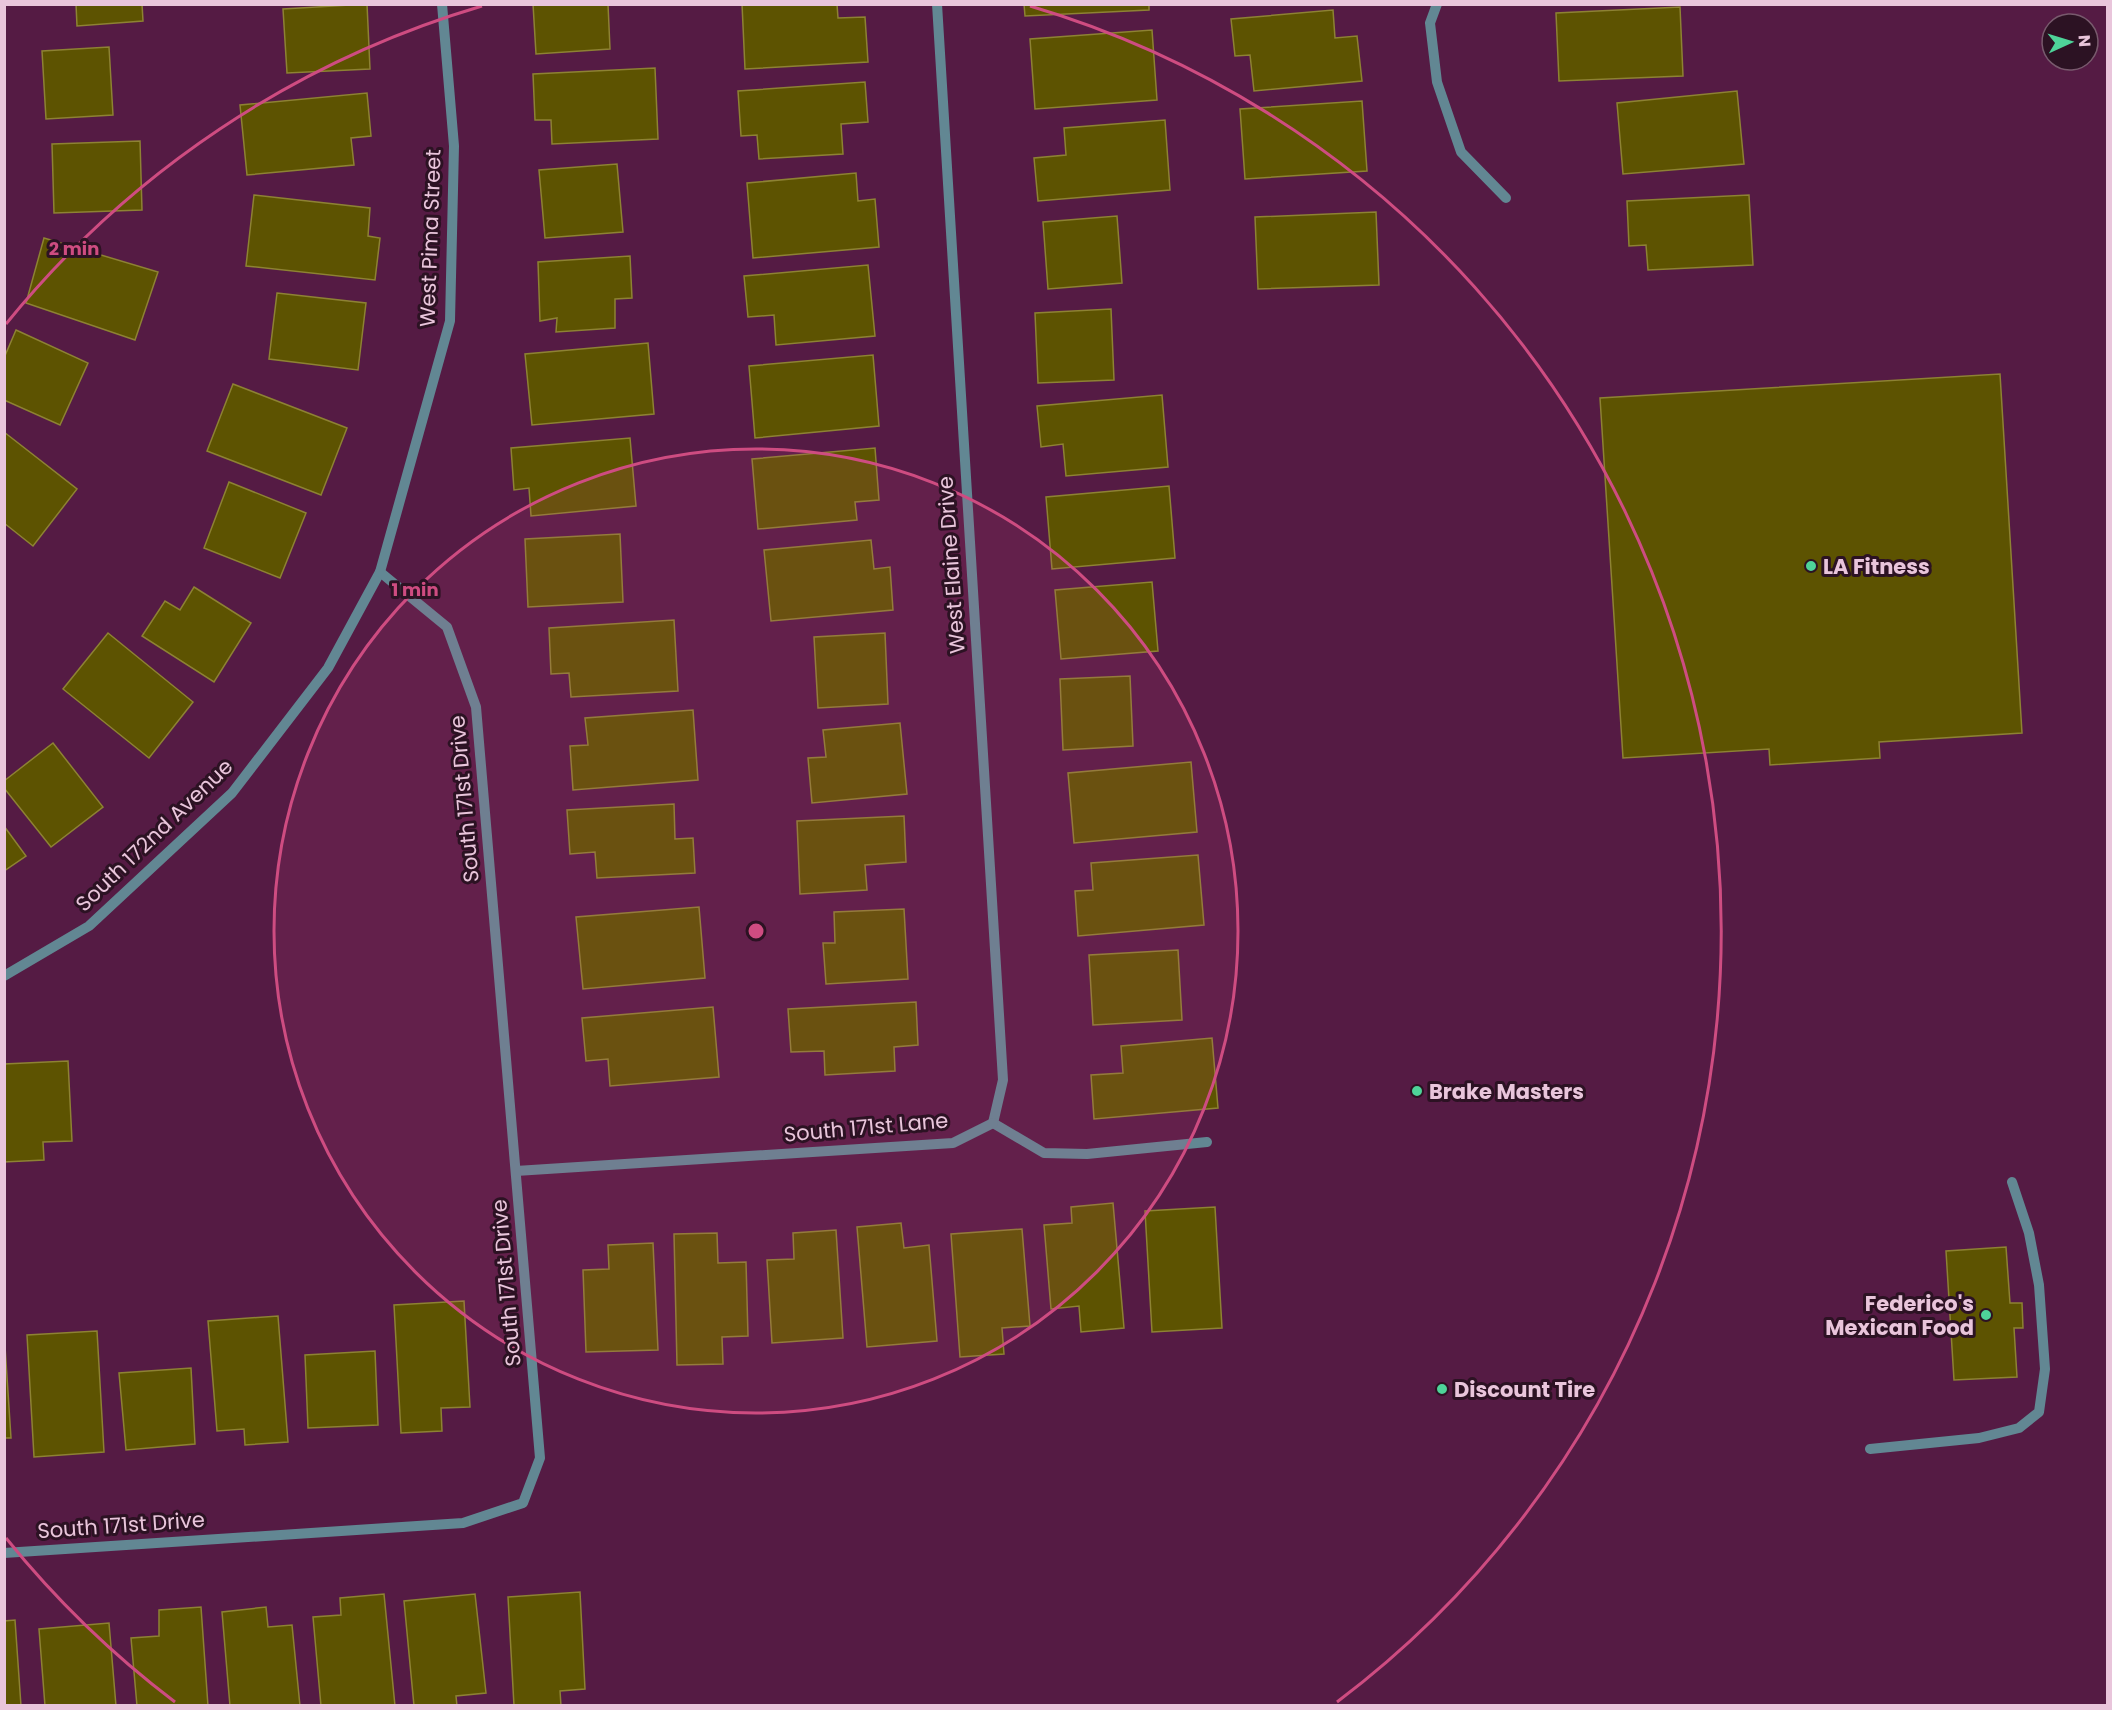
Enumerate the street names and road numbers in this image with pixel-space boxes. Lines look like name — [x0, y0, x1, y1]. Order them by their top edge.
street label: West Pima Street — [412, 149, 448, 327]
street label: West Elaine Drive — [930, 475, 972, 655]
street label: South 171st Drive — [442, 714, 486, 884]
street label: South 172nd Avenue — [69, 752, 239, 918]
street label: South 171st Lane — [783, 1105, 949, 1149]
street label: South 171st Drive — [484, 1198, 528, 1368]
street label: South 171st Drive — [36, 1505, 206, 1545]

